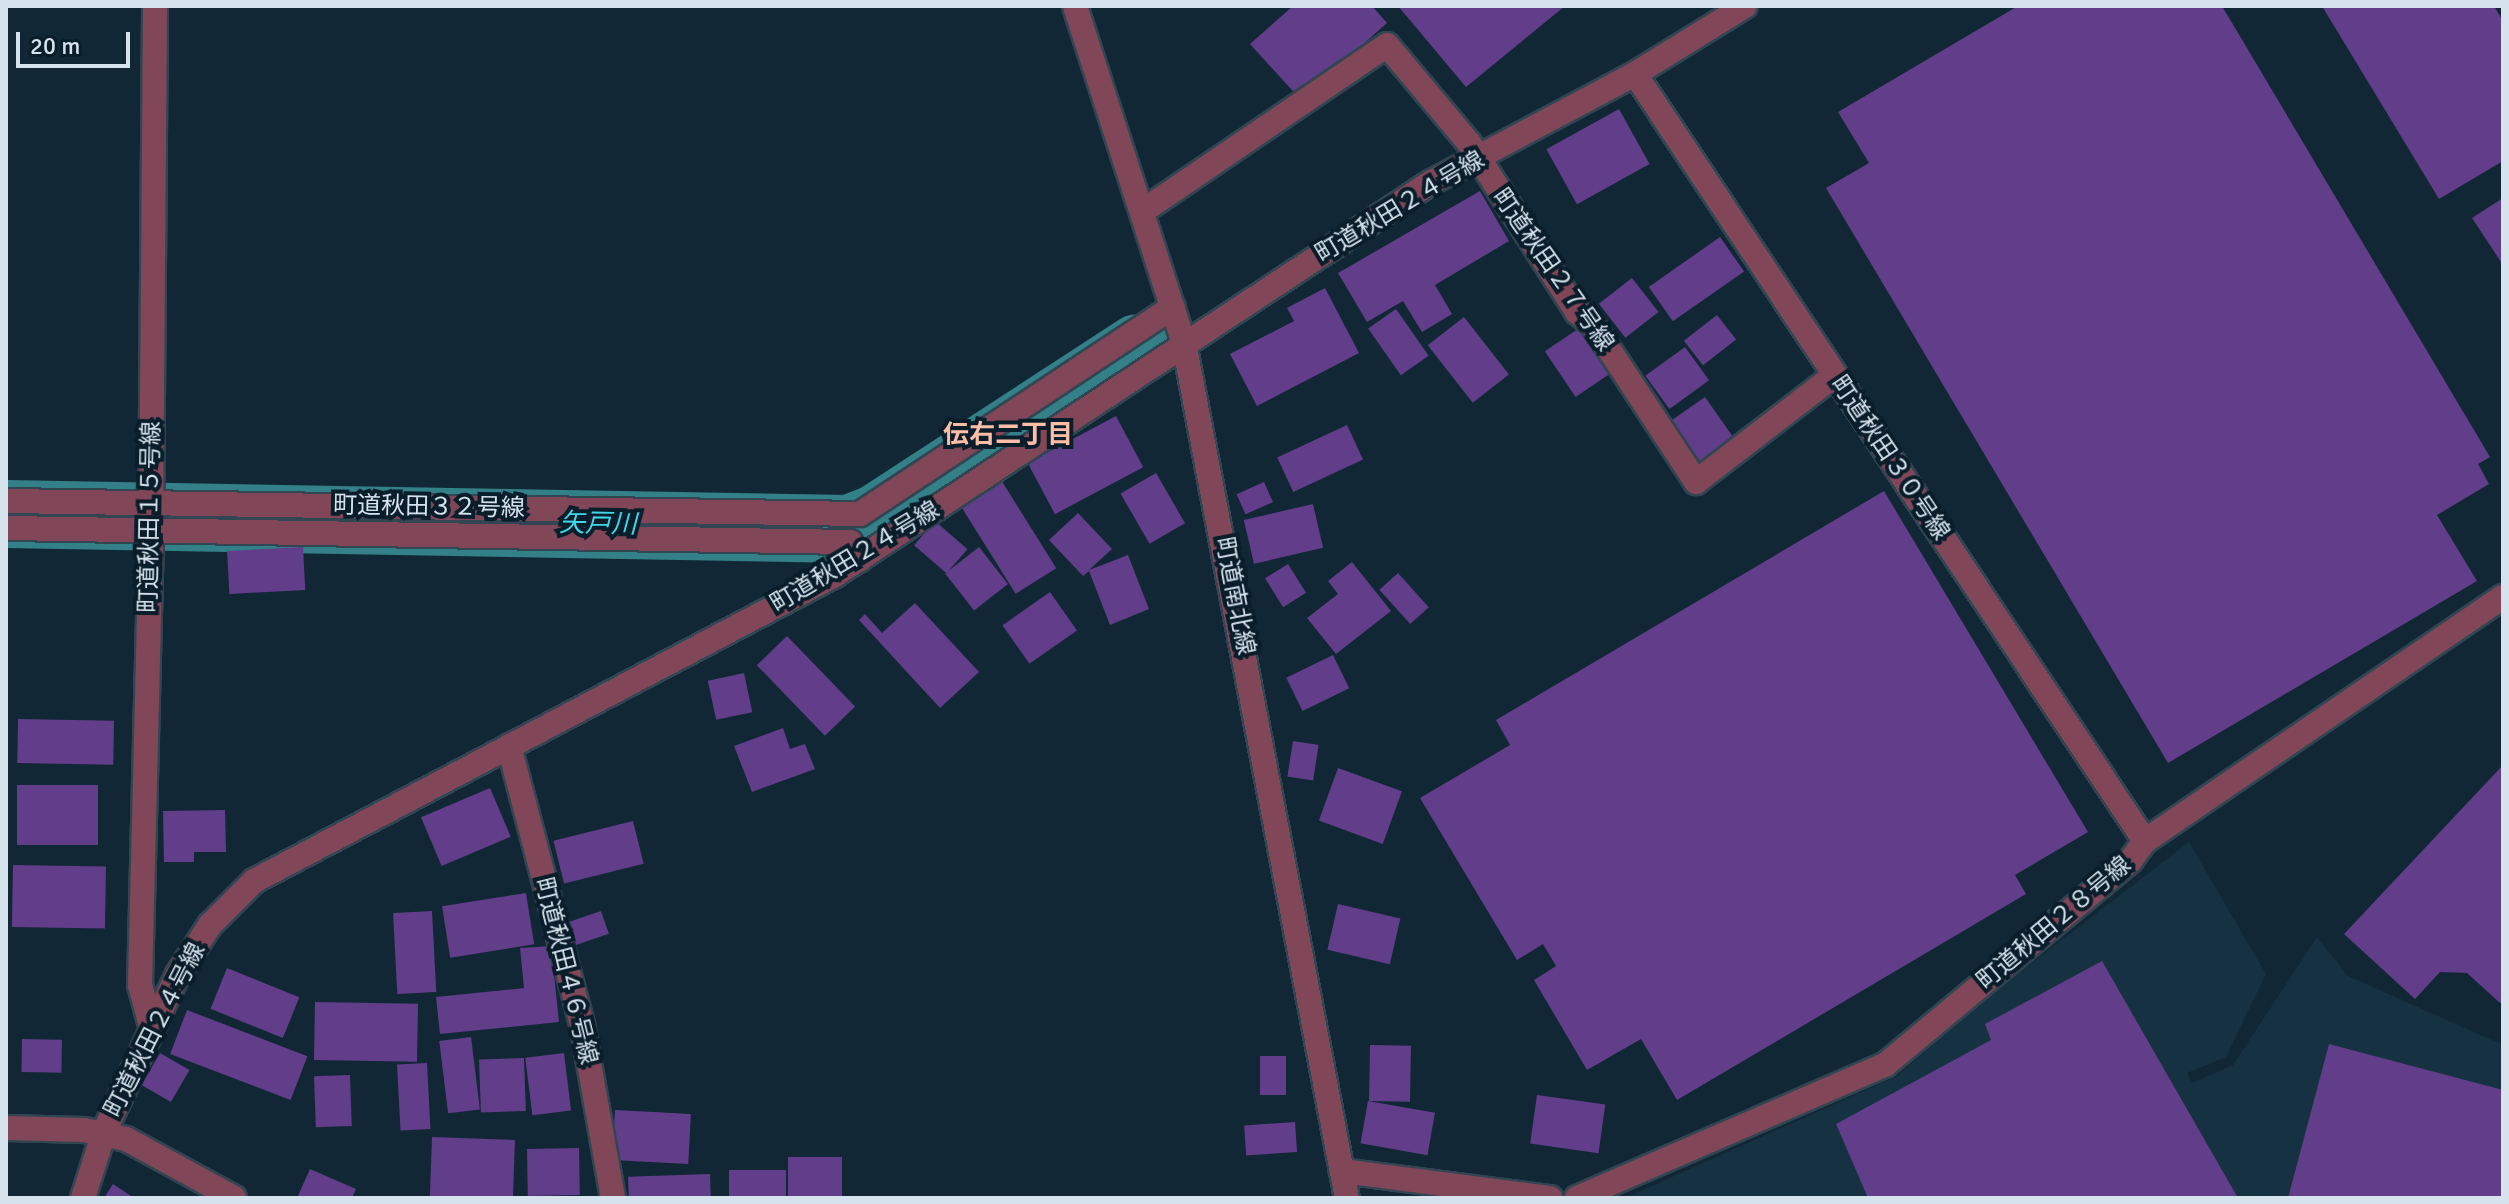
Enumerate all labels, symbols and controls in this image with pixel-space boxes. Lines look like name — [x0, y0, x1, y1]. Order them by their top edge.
scale bar — [20, 16, 134, 66]
text: 20 m — [30, 31, 80, 61]
street label: 町道秋田２４号線 — [1310, 145, 1490, 269]
street label: 町道秋田２７号線 — [1486, 183, 1620, 357]
street label: 町道秋田３０号線 — [1824, 370, 1956, 546]
district label: 伝右二丁目 — [943, 420, 1073, 452]
street label: 町道秋田１５号線 — [134, 421, 166, 613]
street label: 町道秋田３２号線 — [333, 491, 525, 523]
street label: 町道秋田２４号線 — [765, 495, 945, 619]
water label: 矢戸川 — [559, 509, 637, 541]
street label: 町道南北線 — [1209, 534, 1261, 658]
street label: 町道秋田２８号線 — [1971, 850, 2137, 996]
street label: 町道秋田４６号線 — [529, 874, 603, 1068]
street label: 町道秋田２４号線 — [99, 938, 211, 1122]

